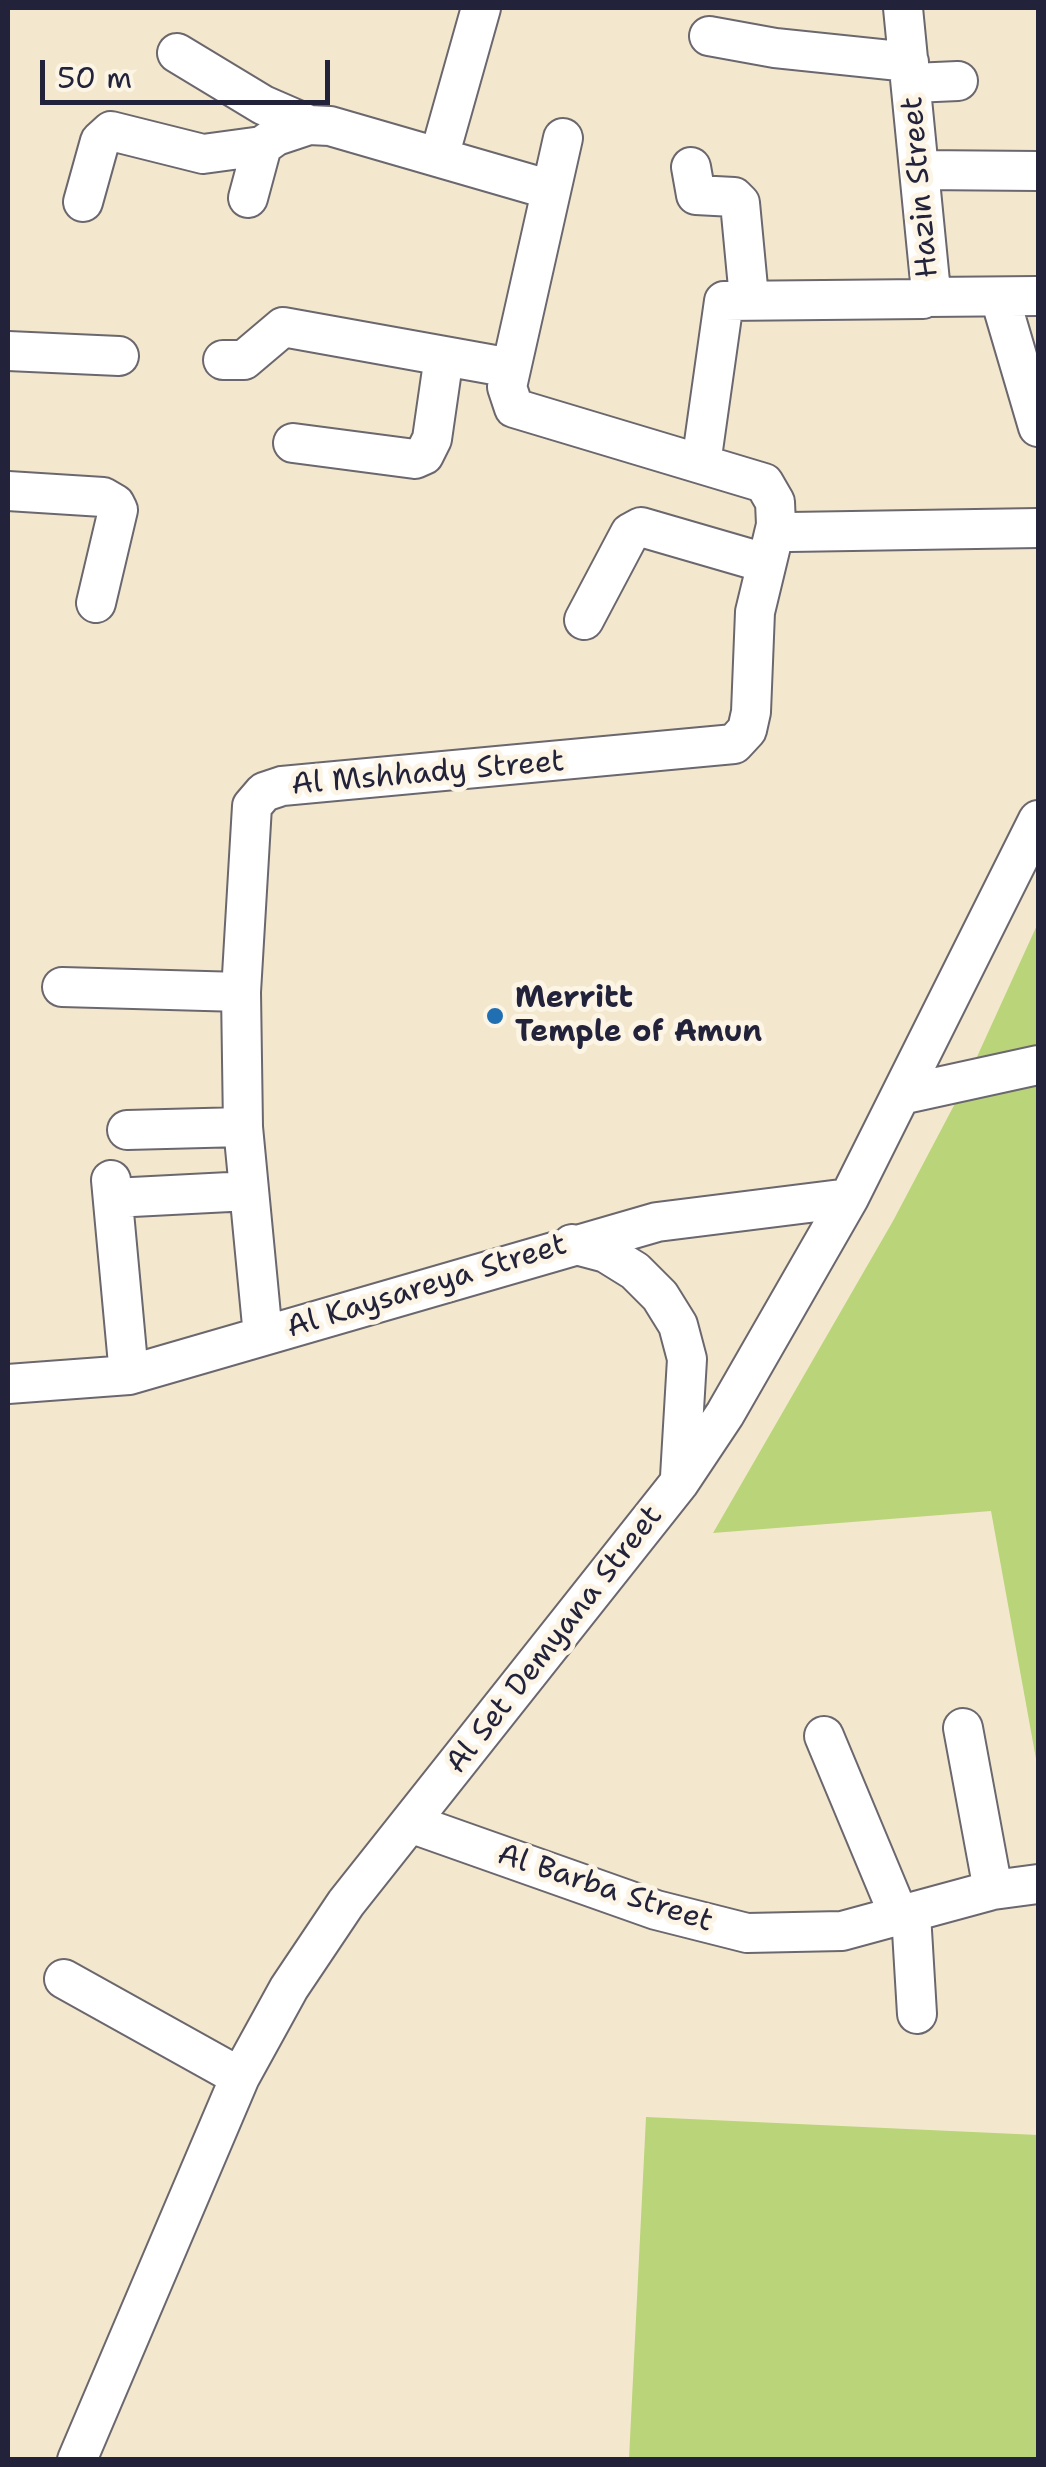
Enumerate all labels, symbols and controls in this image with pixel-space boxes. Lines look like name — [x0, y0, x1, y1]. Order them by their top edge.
scale bar — [45, 40, 335, 102]
text: 50 m — [57, 57, 132, 98]
street label: Hazin Street — [895, 95, 947, 279]
street label: Al Mshhady Street — [290, 744, 566, 804]
place label: Merritt Temple of Amun — [515, 981, 762, 1052]
marker: Merritt Temple of Amun — [484, 1005, 506, 1027]
street label: Al Kaysareya Street — [283, 1227, 571, 1347]
street label: Al Set Demyana Street — [439, 1499, 671, 1781]
street label: Al Barba Street — [493, 1837, 717, 1941]

